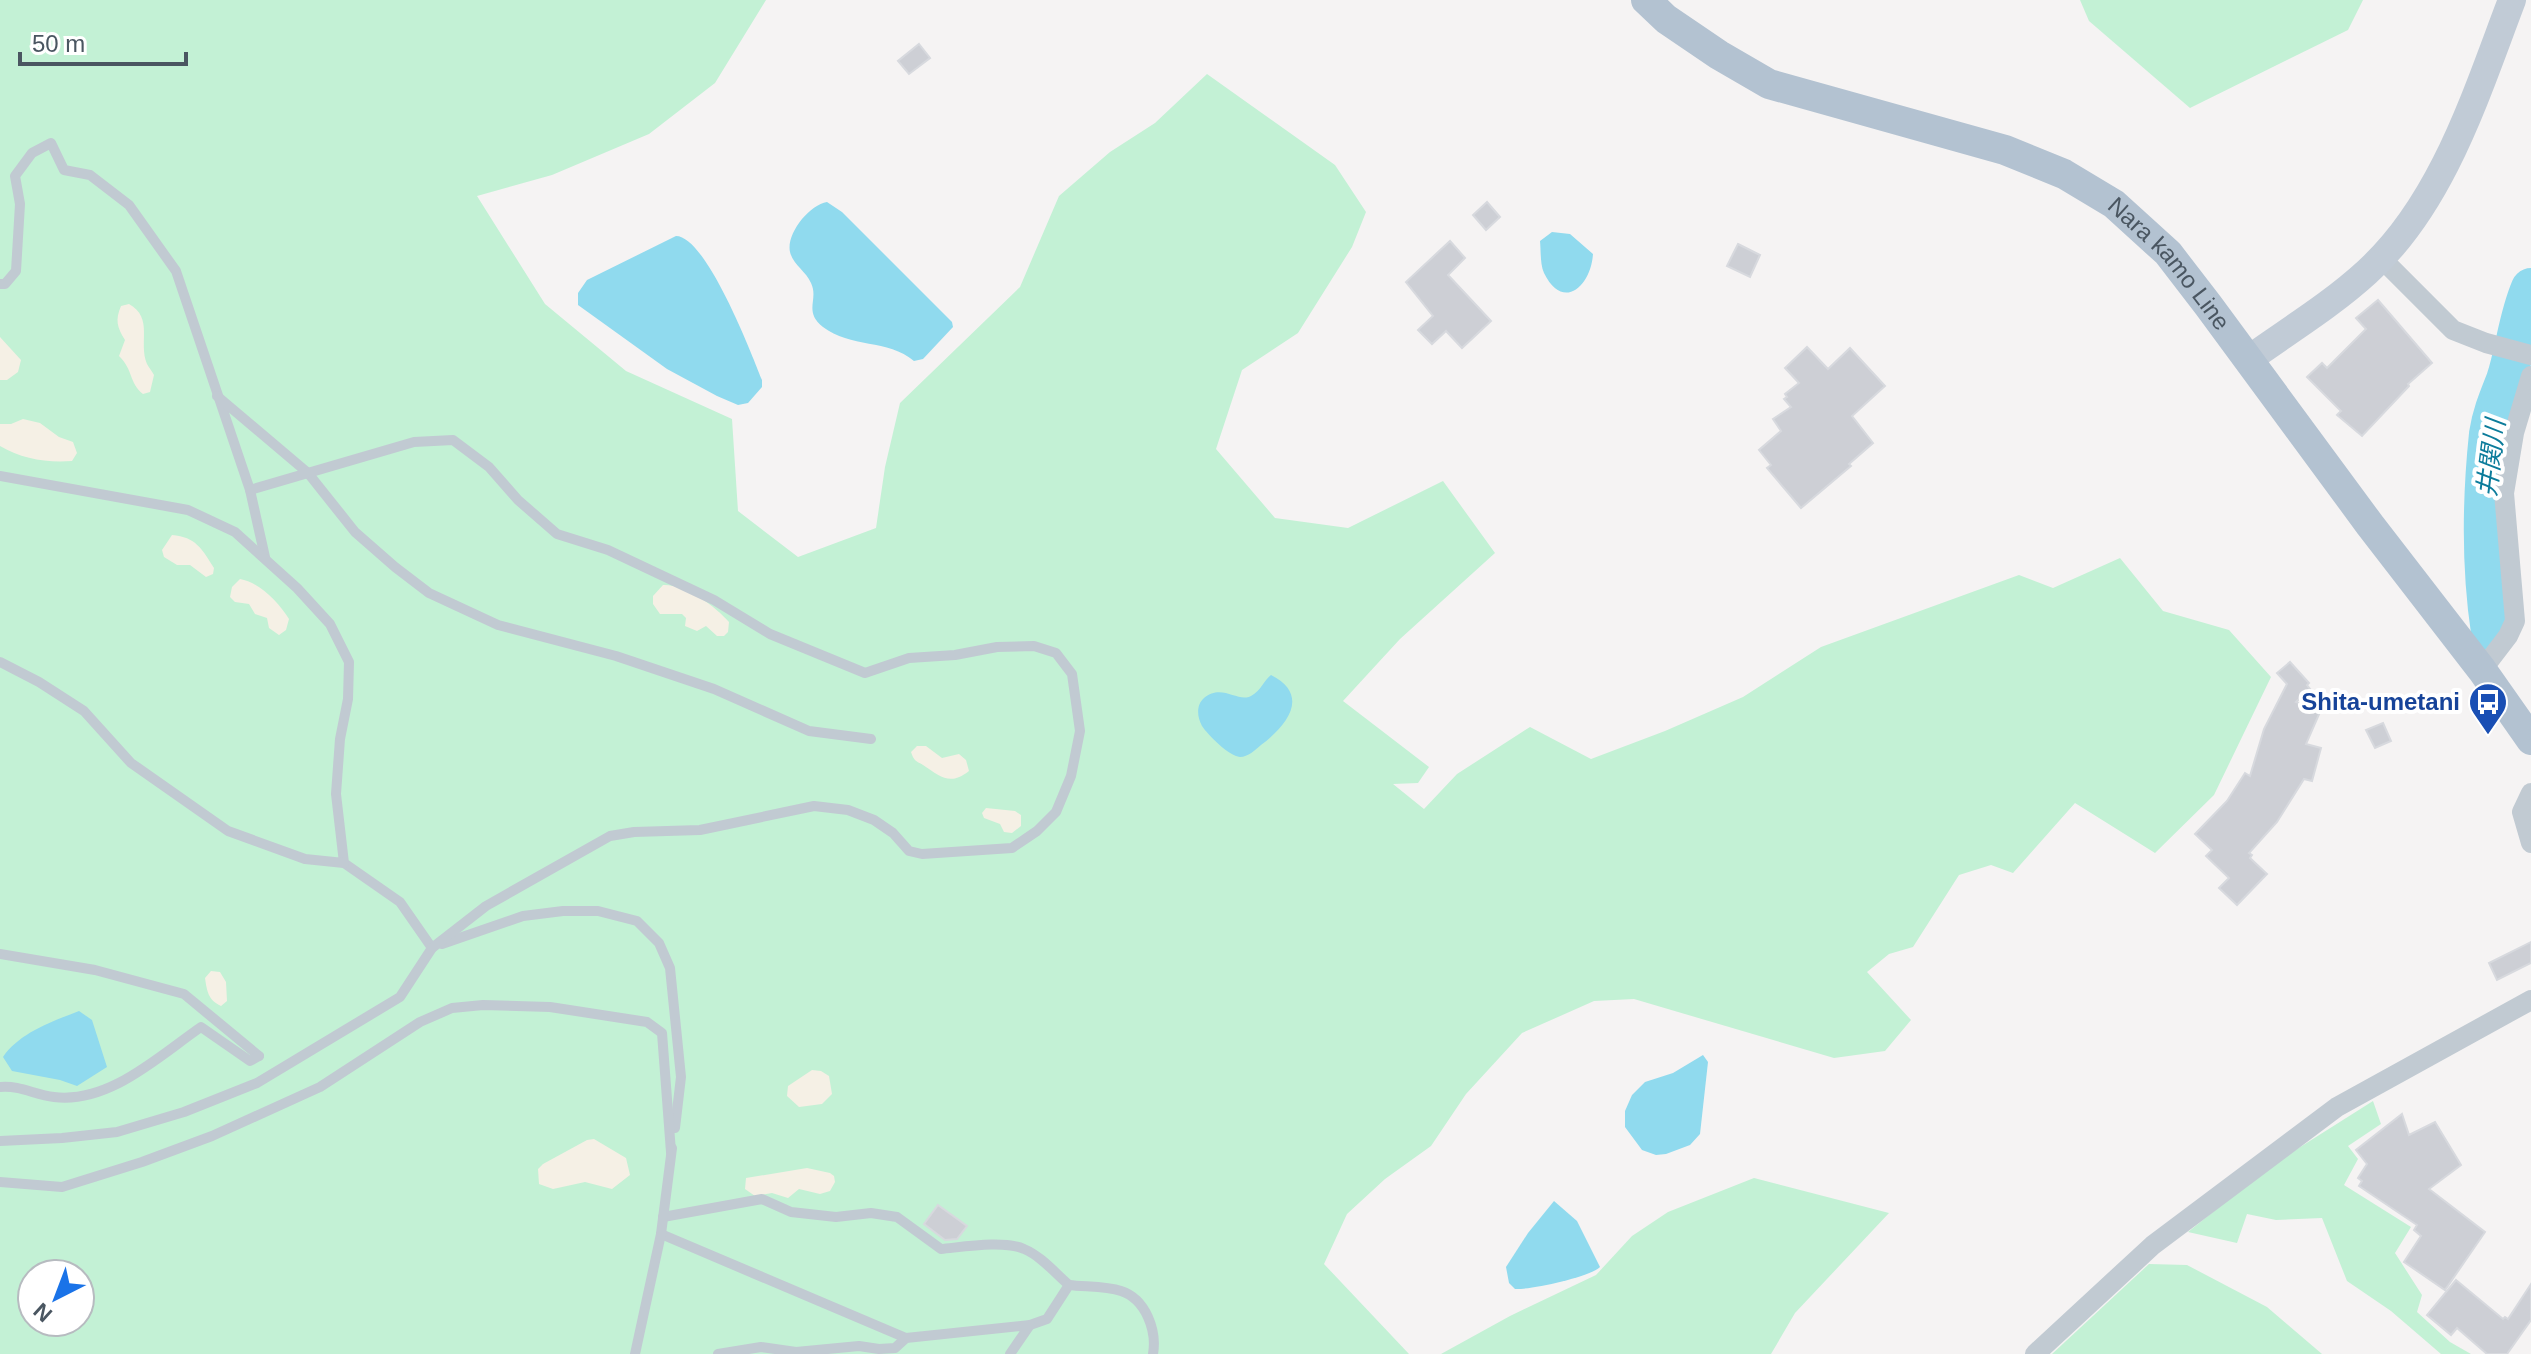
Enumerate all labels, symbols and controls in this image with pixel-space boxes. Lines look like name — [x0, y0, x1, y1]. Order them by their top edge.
scale bar — [20, 16, 186, 66]
text: 50 m — [32, 30, 85, 57]
street label: Nara kamo Line — [2103, 191, 2236, 335]
water label: 井関川 — [2471, 414, 2511, 499]
bus stop icon: Shita-umetani — [2467, 681, 2509, 736]
place label: Shita-umetani — [2301, 688, 2460, 715]
north arrow — [16, 1258, 96, 1338]
text: N — [29, 1298, 57, 1327]

